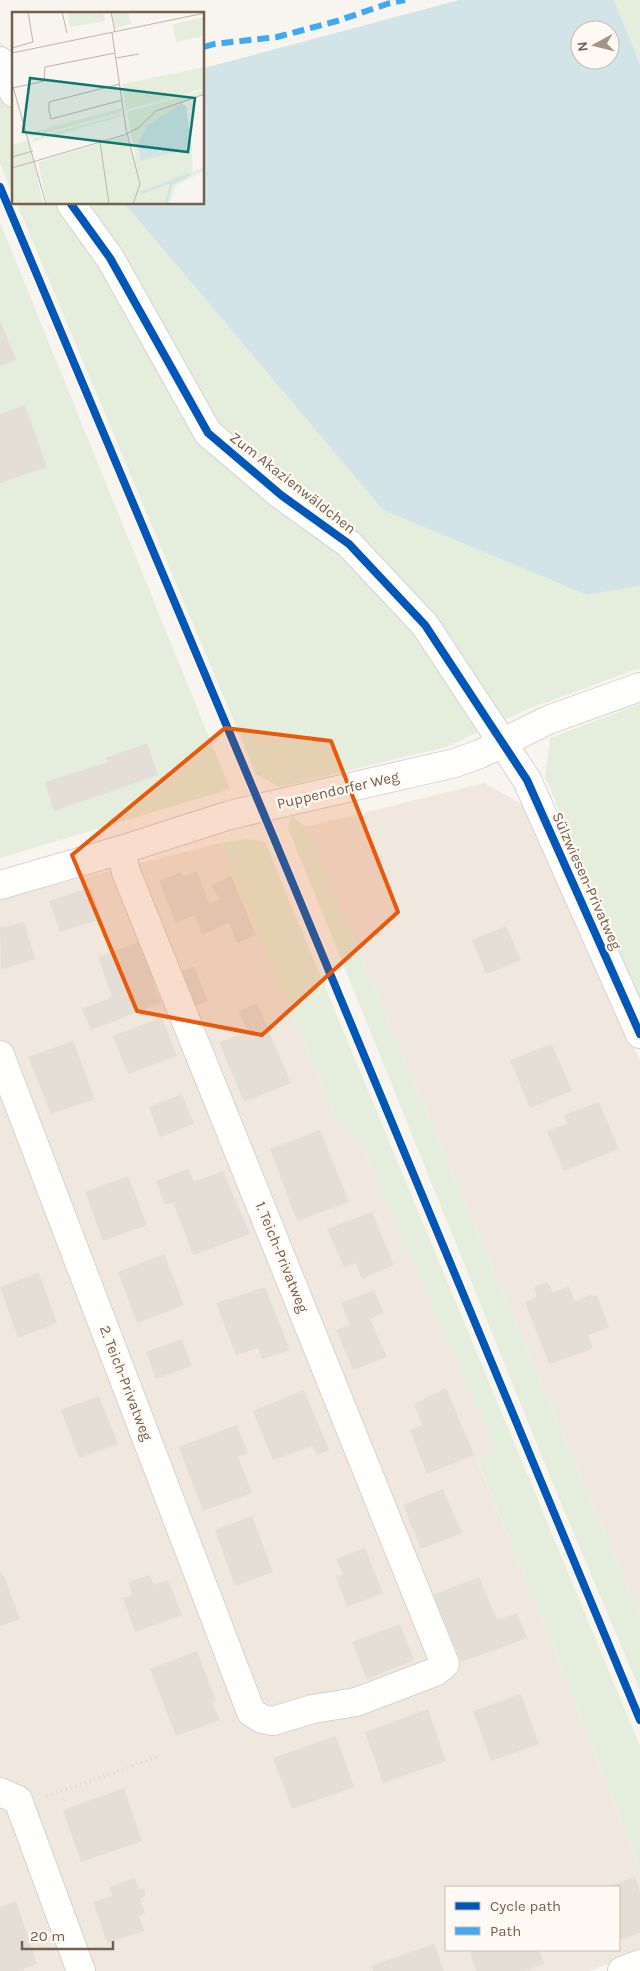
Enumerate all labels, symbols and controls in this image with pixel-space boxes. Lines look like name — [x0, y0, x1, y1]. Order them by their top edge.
inset map — [12, 12, 205, 205]
north arrow — [570, 20, 620, 70]
text: N — [574, 41, 592, 53]
street label: Zum Akazienwäldchen — [226, 428, 360, 538]
street label: Puppendorfer Weg — [275, 767, 401, 813]
street label: Sülzwiesen-Privatweg — [548, 809, 626, 953]
street label: 1. Teich-Privatweg — [251, 1199, 313, 1316]
street label: 2. Teich-Privatweg — [96, 1323, 156, 1444]
legend — [445, 1886, 620, 1951]
text: Cycle path — [490, 1897, 561, 1915]
scale bar — [22, 1918, 114, 1950]
text: Path — [490, 1922, 521, 1940]
text: 20 m — [30, 1927, 65, 1945]

